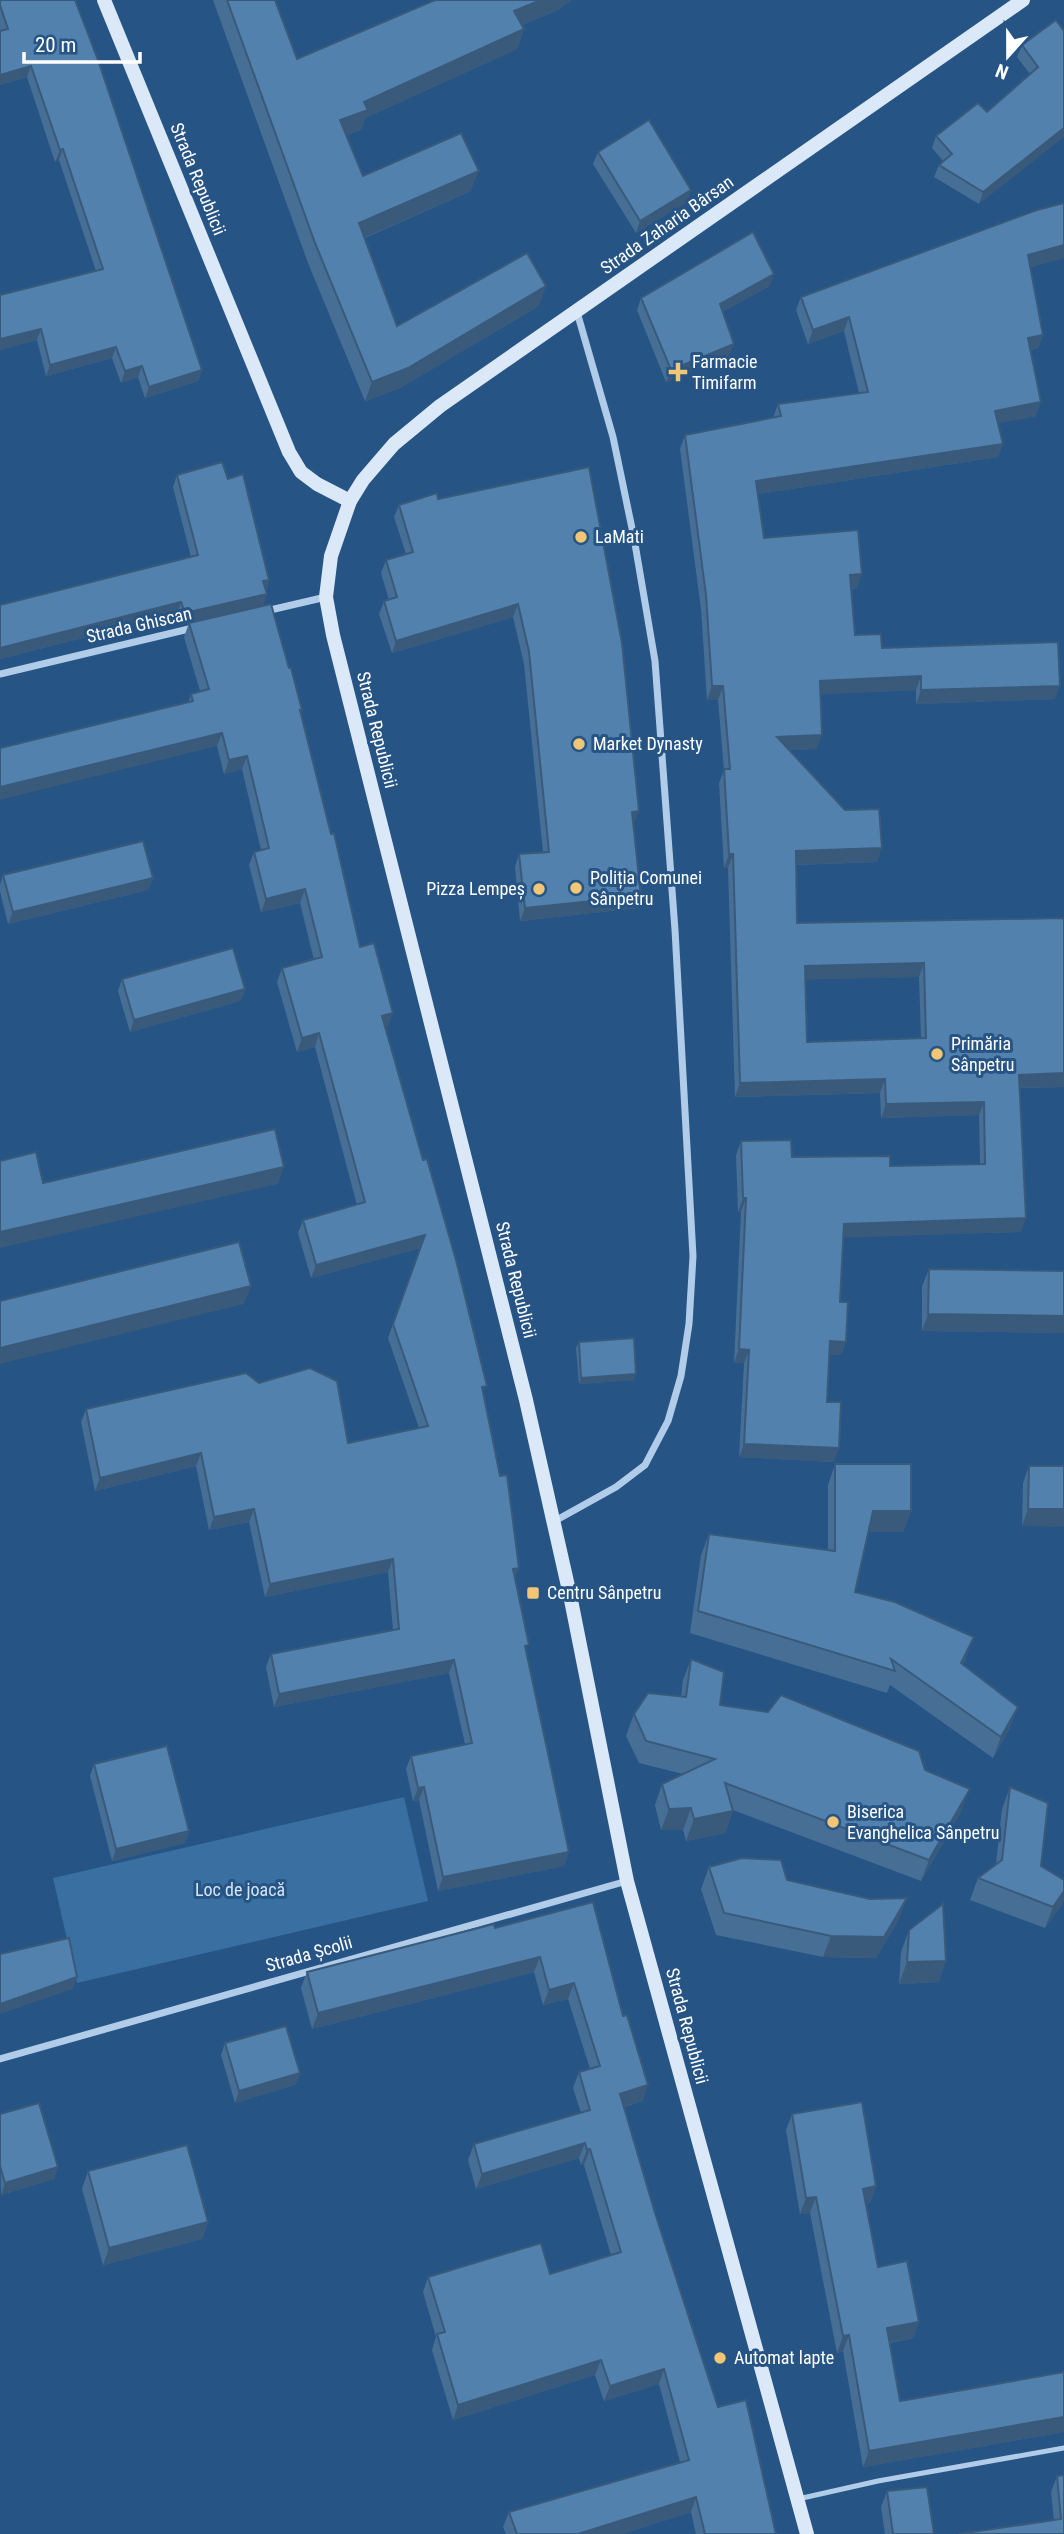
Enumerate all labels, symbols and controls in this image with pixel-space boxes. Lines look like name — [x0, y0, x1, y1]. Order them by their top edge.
scale bar — [24, 21, 140, 65]
north arrow — [973, 21, 1043, 91]
text: 20 m — [35, 33, 76, 57]
text: N — [993, 59, 1012, 84]
street label: Strada Republicii — [166, 120, 231, 238]
street label: Strada Zaharia Bârsan — [596, 171, 737, 278]
place label: Farmacie Timifarm — [692, 351, 758, 393]
marker: Farmacie Timifarm — [670, 364, 686, 380]
place label: LaMati — [595, 526, 644, 547]
marker: LaMati — [573, 529, 589, 545]
street label: Strada Ghiscan — [84, 602, 194, 647]
street label: Strada Republicii — [353, 669, 402, 790]
place label: Market Dynasty — [593, 733, 703, 754]
marker: Market Dynasty — [571, 736, 587, 752]
place label: Poliția Comunei Sânpetru — [590, 867, 702, 909]
place label: Pizza Lempeș — [426, 878, 525, 900]
marker: Poliția Comunei Sânpetru — [568, 880, 584, 896]
marker: Pizza Lempeș — [531, 881, 547, 897]
place label: Primăria Sânpetru — [951, 1033, 1015, 1075]
marker: Primăria Sânpetru — [929, 1046, 945, 1062]
street label: Strada Republicii — [492, 1219, 541, 1340]
place label: Centru Sânpetru — [547, 1582, 662, 1603]
marker: Centru Sânpetru — [525, 1585, 541, 1601]
place label: Biserica Evanghelica Sânpetru — [847, 1801, 999, 1843]
marker: Biserica Evanghelica Sânpetru — [825, 1814, 841, 1830]
park label: Loc de joacă — [195, 1879, 285, 1900]
street label: Strada Școlii — [263, 1931, 355, 1977]
street label: Strada Republicii — [662, 1965, 713, 2086]
place label: Automat lapte — [734, 2347, 834, 2368]
marker: Automat lapte — [712, 2350, 728, 2366]

